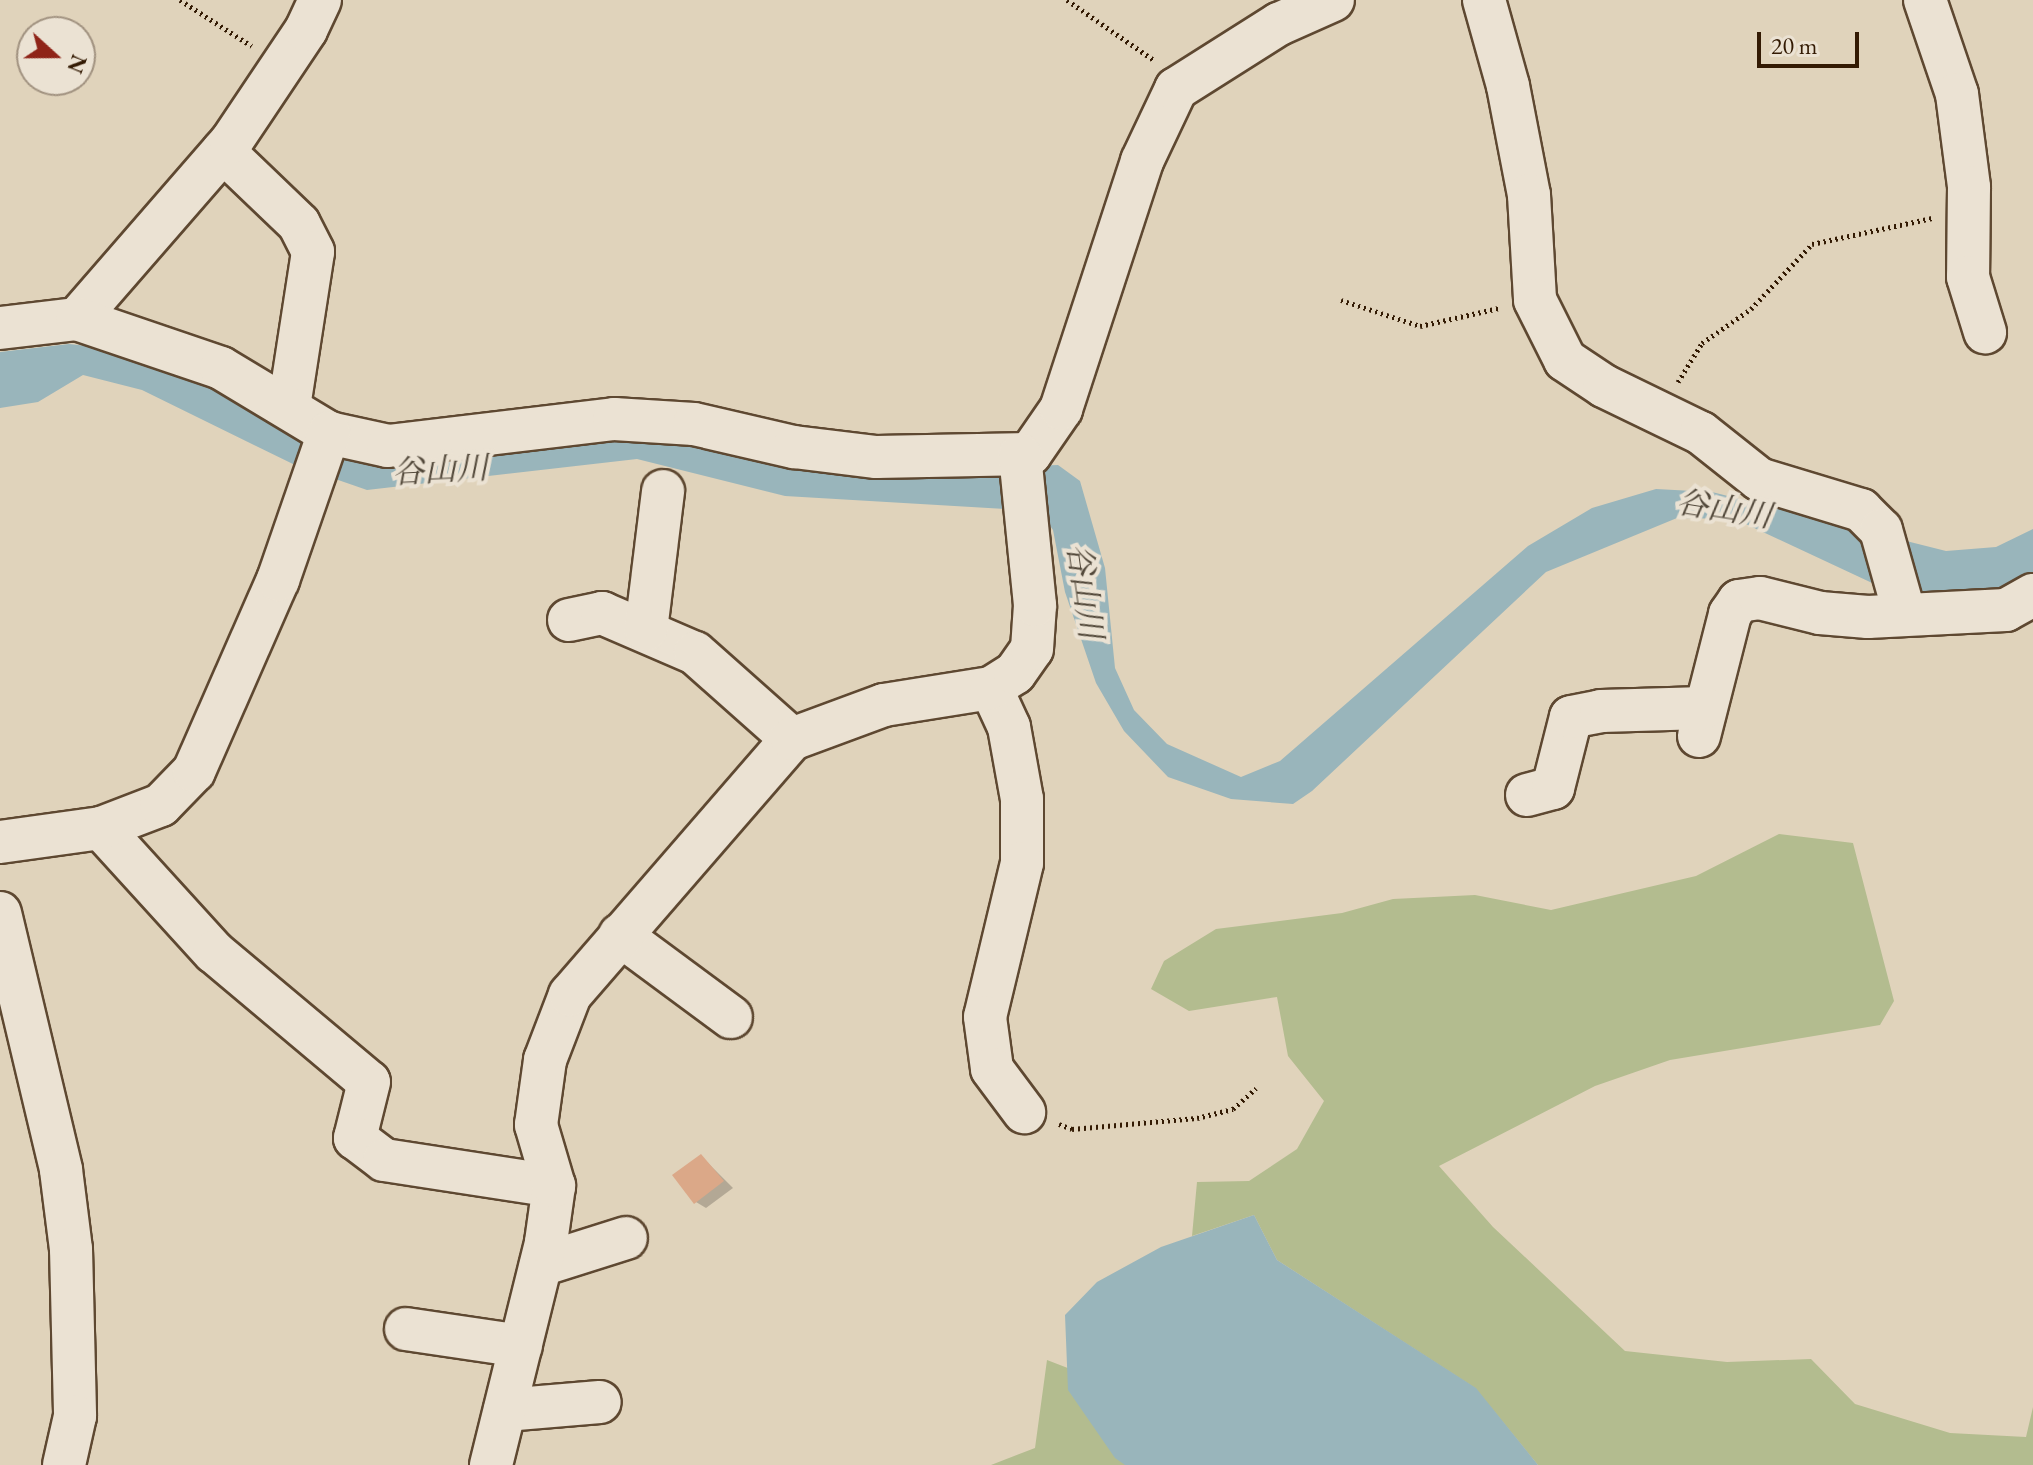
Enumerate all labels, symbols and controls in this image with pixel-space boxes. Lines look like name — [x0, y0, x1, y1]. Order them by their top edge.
north arrow — [16, 16, 96, 96]
scale bar — [1761, 16, 1863, 66]
text: 20 m — [1771, 30, 1818, 61]
text: N — [60, 51, 94, 78]
water label: 谷山川 — [391, 448, 489, 492]
water label: 谷山川 — [1674, 483, 1774, 535]
water label: 谷山川 — [1059, 541, 1111, 641]

